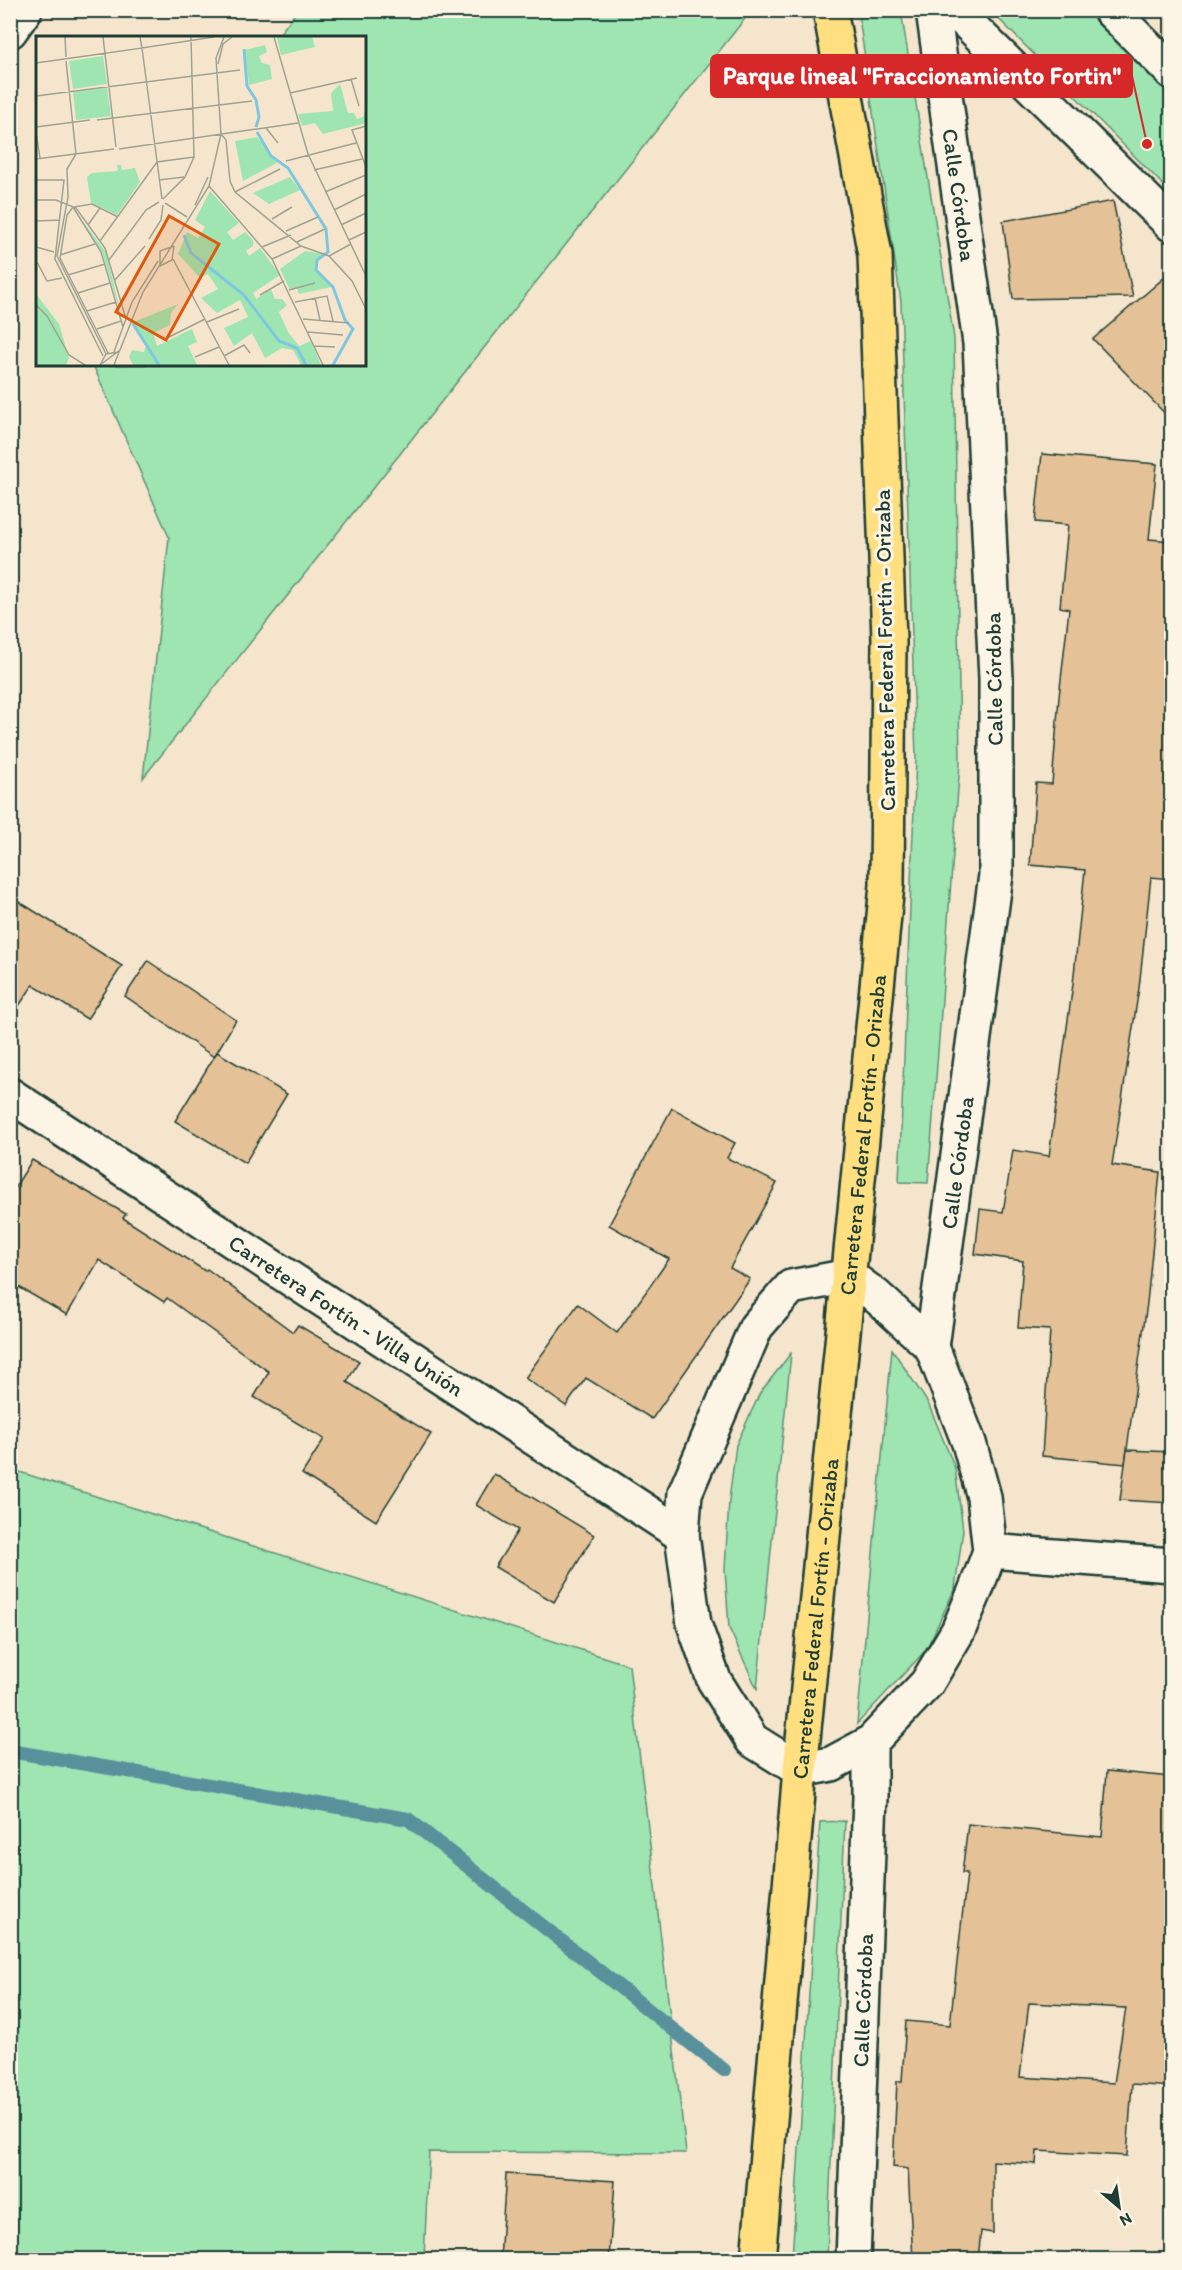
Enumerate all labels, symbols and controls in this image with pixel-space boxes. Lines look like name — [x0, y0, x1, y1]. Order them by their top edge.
inset map — [36, 36, 366, 366]
callout: Parque lineal "Fraccionamiento Fortin" — [711, 55, 1132, 97]
text: Parque lineal "Fraccionamiento Fortin" — [723, 61, 1121, 91]
street label: Calle Córdoba — [936, 127, 982, 264]
street label: Carretera Federal Fortín - Orizaba — [869, 488, 901, 811]
street label: Calle Córdoba — [979, 611, 1009, 746]
street label: Carretera Federal Fortín - Orizaba — [833, 973, 892, 1297]
street label: Calle Córdoba — [935, 1094, 979, 1231]
street label: Carretera Fortín - Villa Unión — [224, 1228, 469, 1402]
street label: Carretera Federal Fortín - Orizaba — [786, 1456, 844, 1780]
street label: Calle Córdoba — [847, 1932, 879, 2068]
north arrow — [1089, 2177, 1149, 2237]
text: N — [1117, 2209, 1135, 2231]

